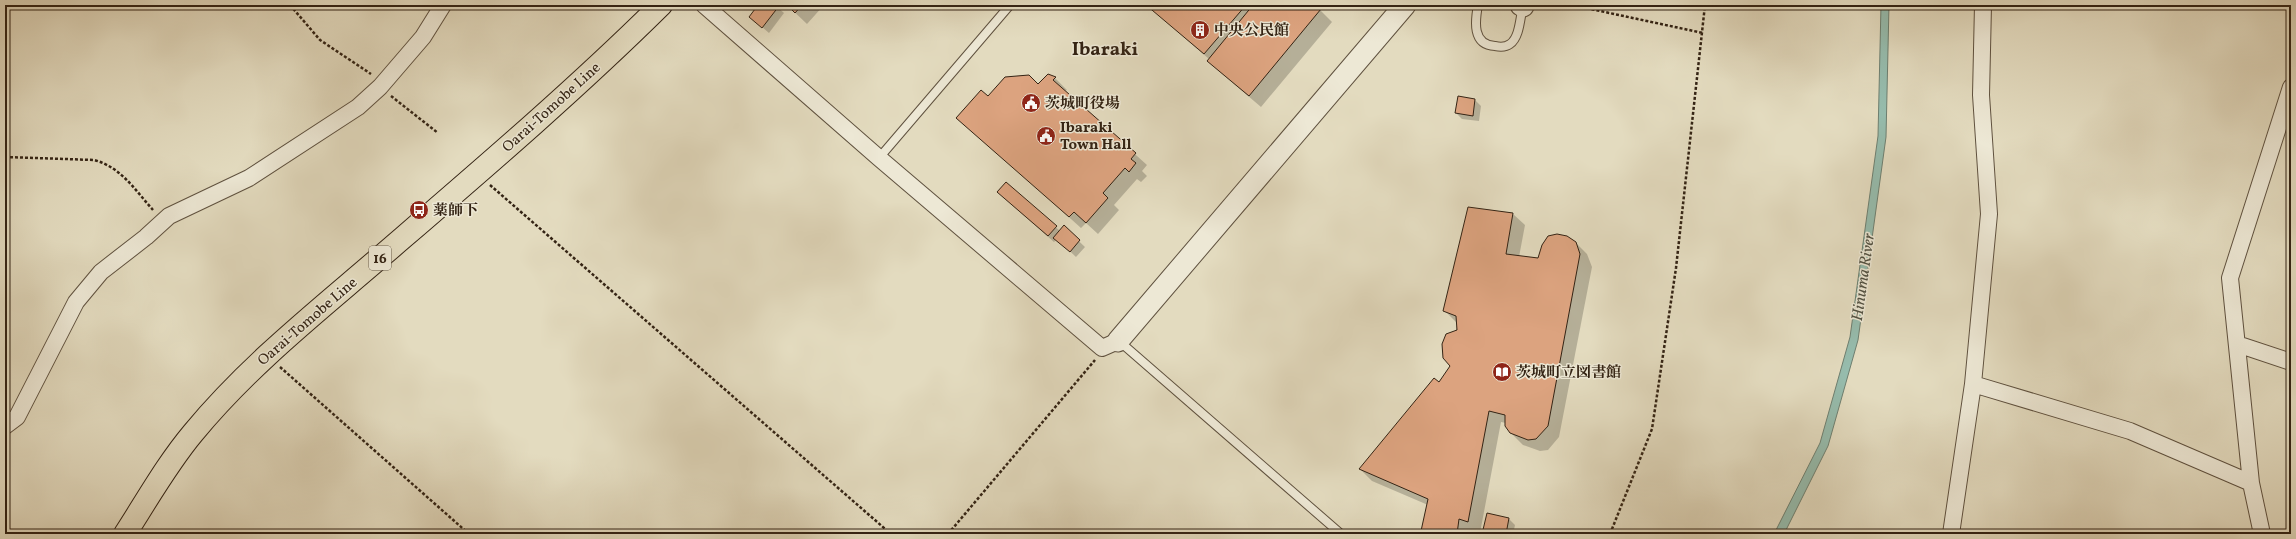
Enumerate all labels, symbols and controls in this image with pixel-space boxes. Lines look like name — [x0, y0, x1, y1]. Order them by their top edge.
building icon: 中央公民館 — [1189, 19, 1211, 41]
place label: 中央公民館 — [1214, 21, 1289, 42]
district label: Ibaraki — [1072, 37, 1139, 63]
street label: Oarai-Tomobe Line — [498, 58, 606, 158]
public building icon: 茨城町役場 — [1020, 92, 1042, 114]
place label: 茨城町役場 — [1045, 94, 1120, 115]
place label: Ibaraki Town Hall — [1060, 118, 1132, 156]
public building icon: Ibaraki Town Hall — [1035, 125, 1057, 147]
bus stop icon: 薬師下 — [408, 199, 430, 221]
place label: 薬師下 — [433, 201, 478, 222]
water label: Hinuma River — [1847, 231, 1881, 323]
road number: 16 — [369, 246, 391, 270]
street label: Oarai-Tomobe Line — [254, 273, 362, 371]
library icon: 茨城町立図書館 — [1491, 361, 1513, 383]
place label: 茨城町立図書館 — [1516, 363, 1621, 384]

